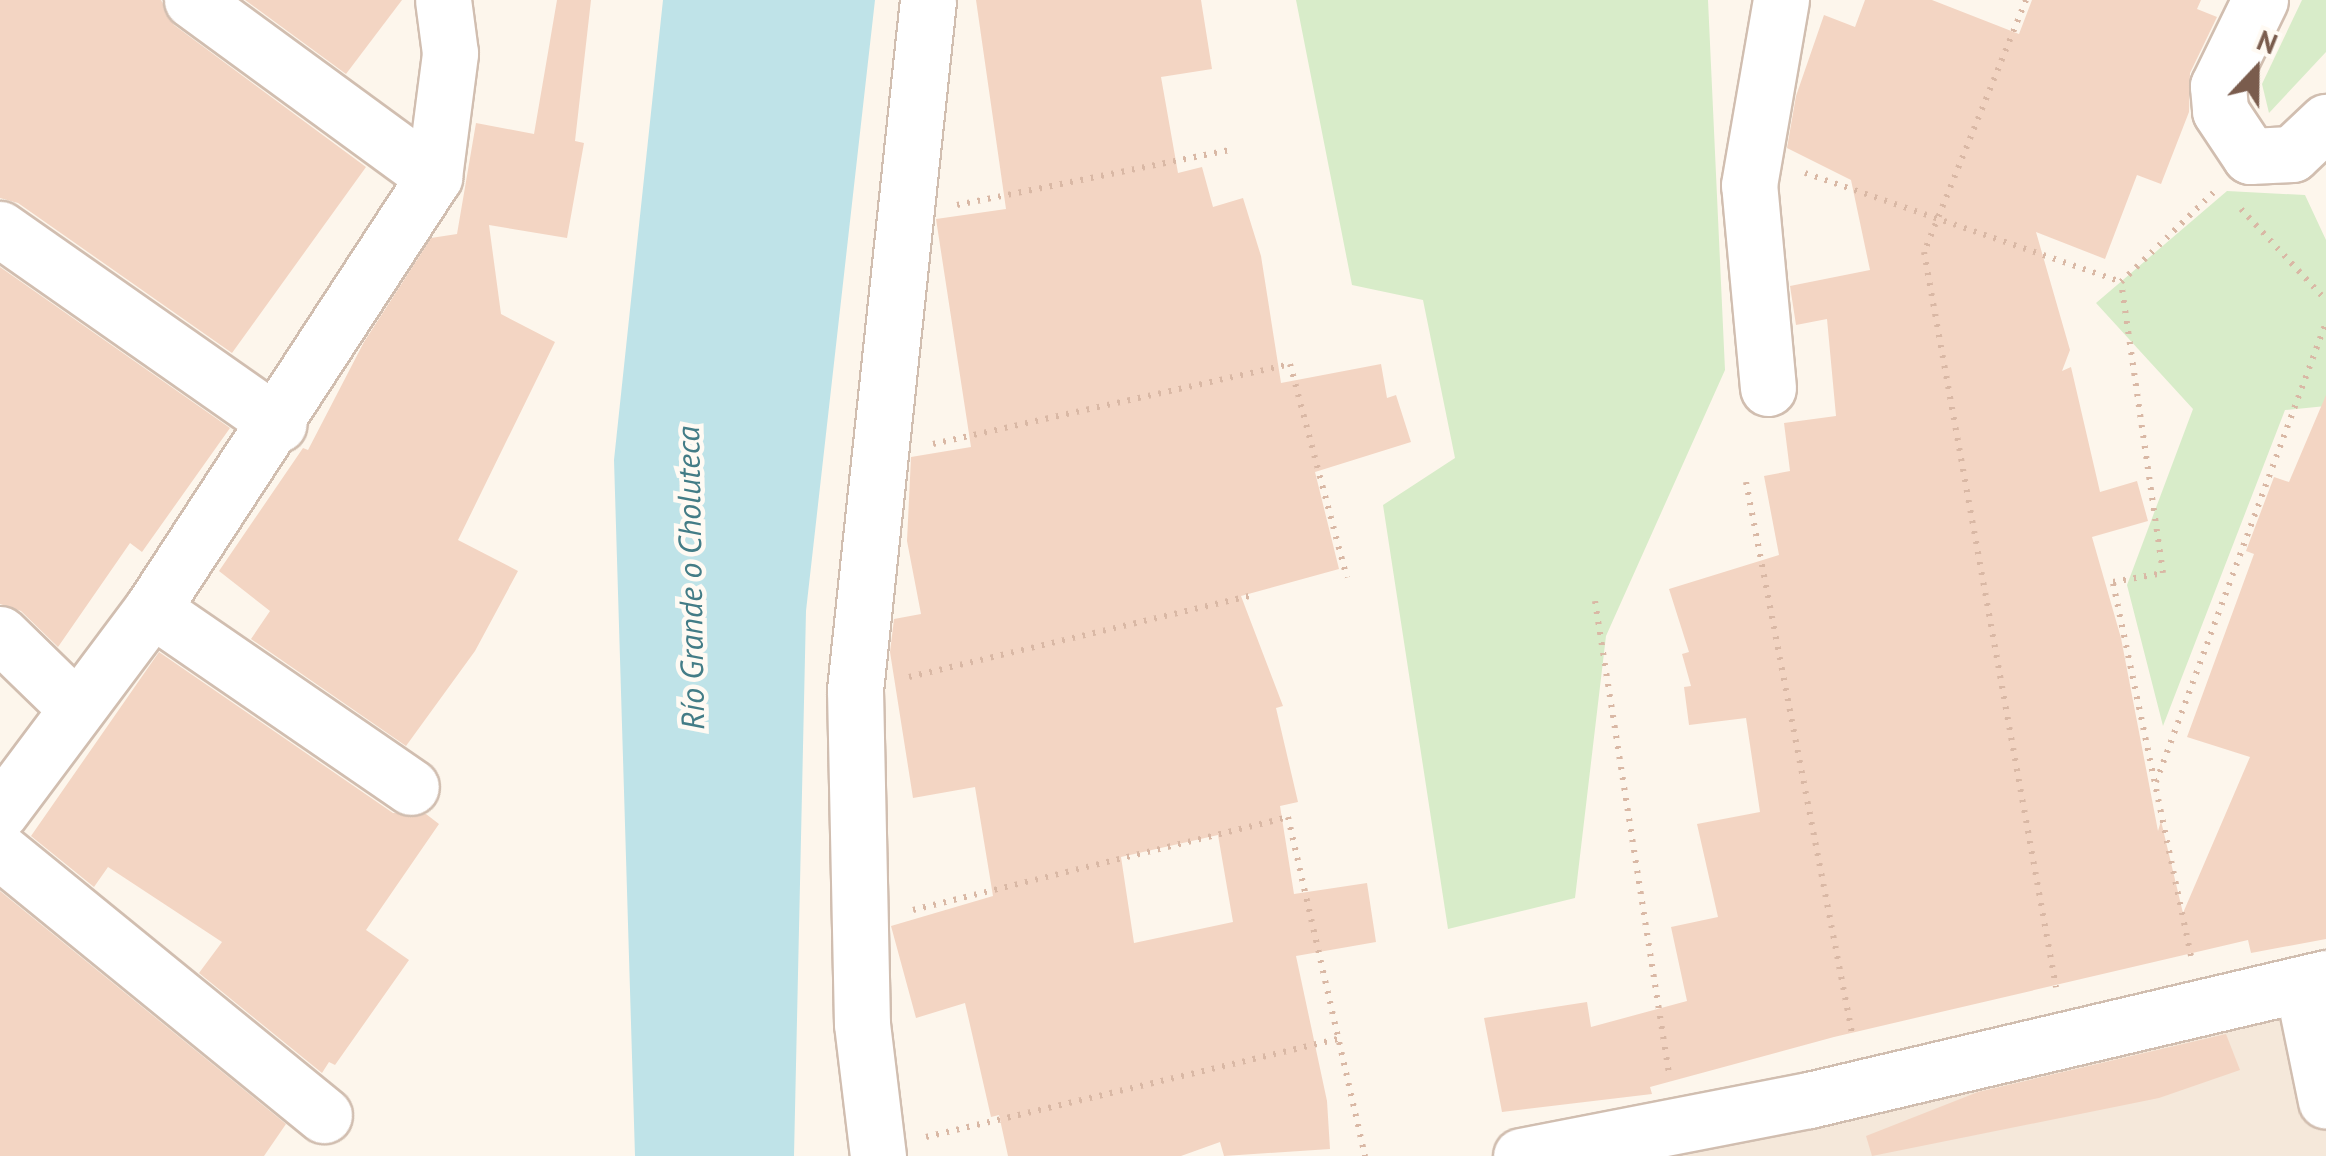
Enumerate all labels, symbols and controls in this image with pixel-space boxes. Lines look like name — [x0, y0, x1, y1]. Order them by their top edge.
north arrow — [2206, 20, 2306, 120]
text: N — [2252, 21, 2283, 62]
water label: Río Grande o Choluteca — [668, 426, 712, 730]

